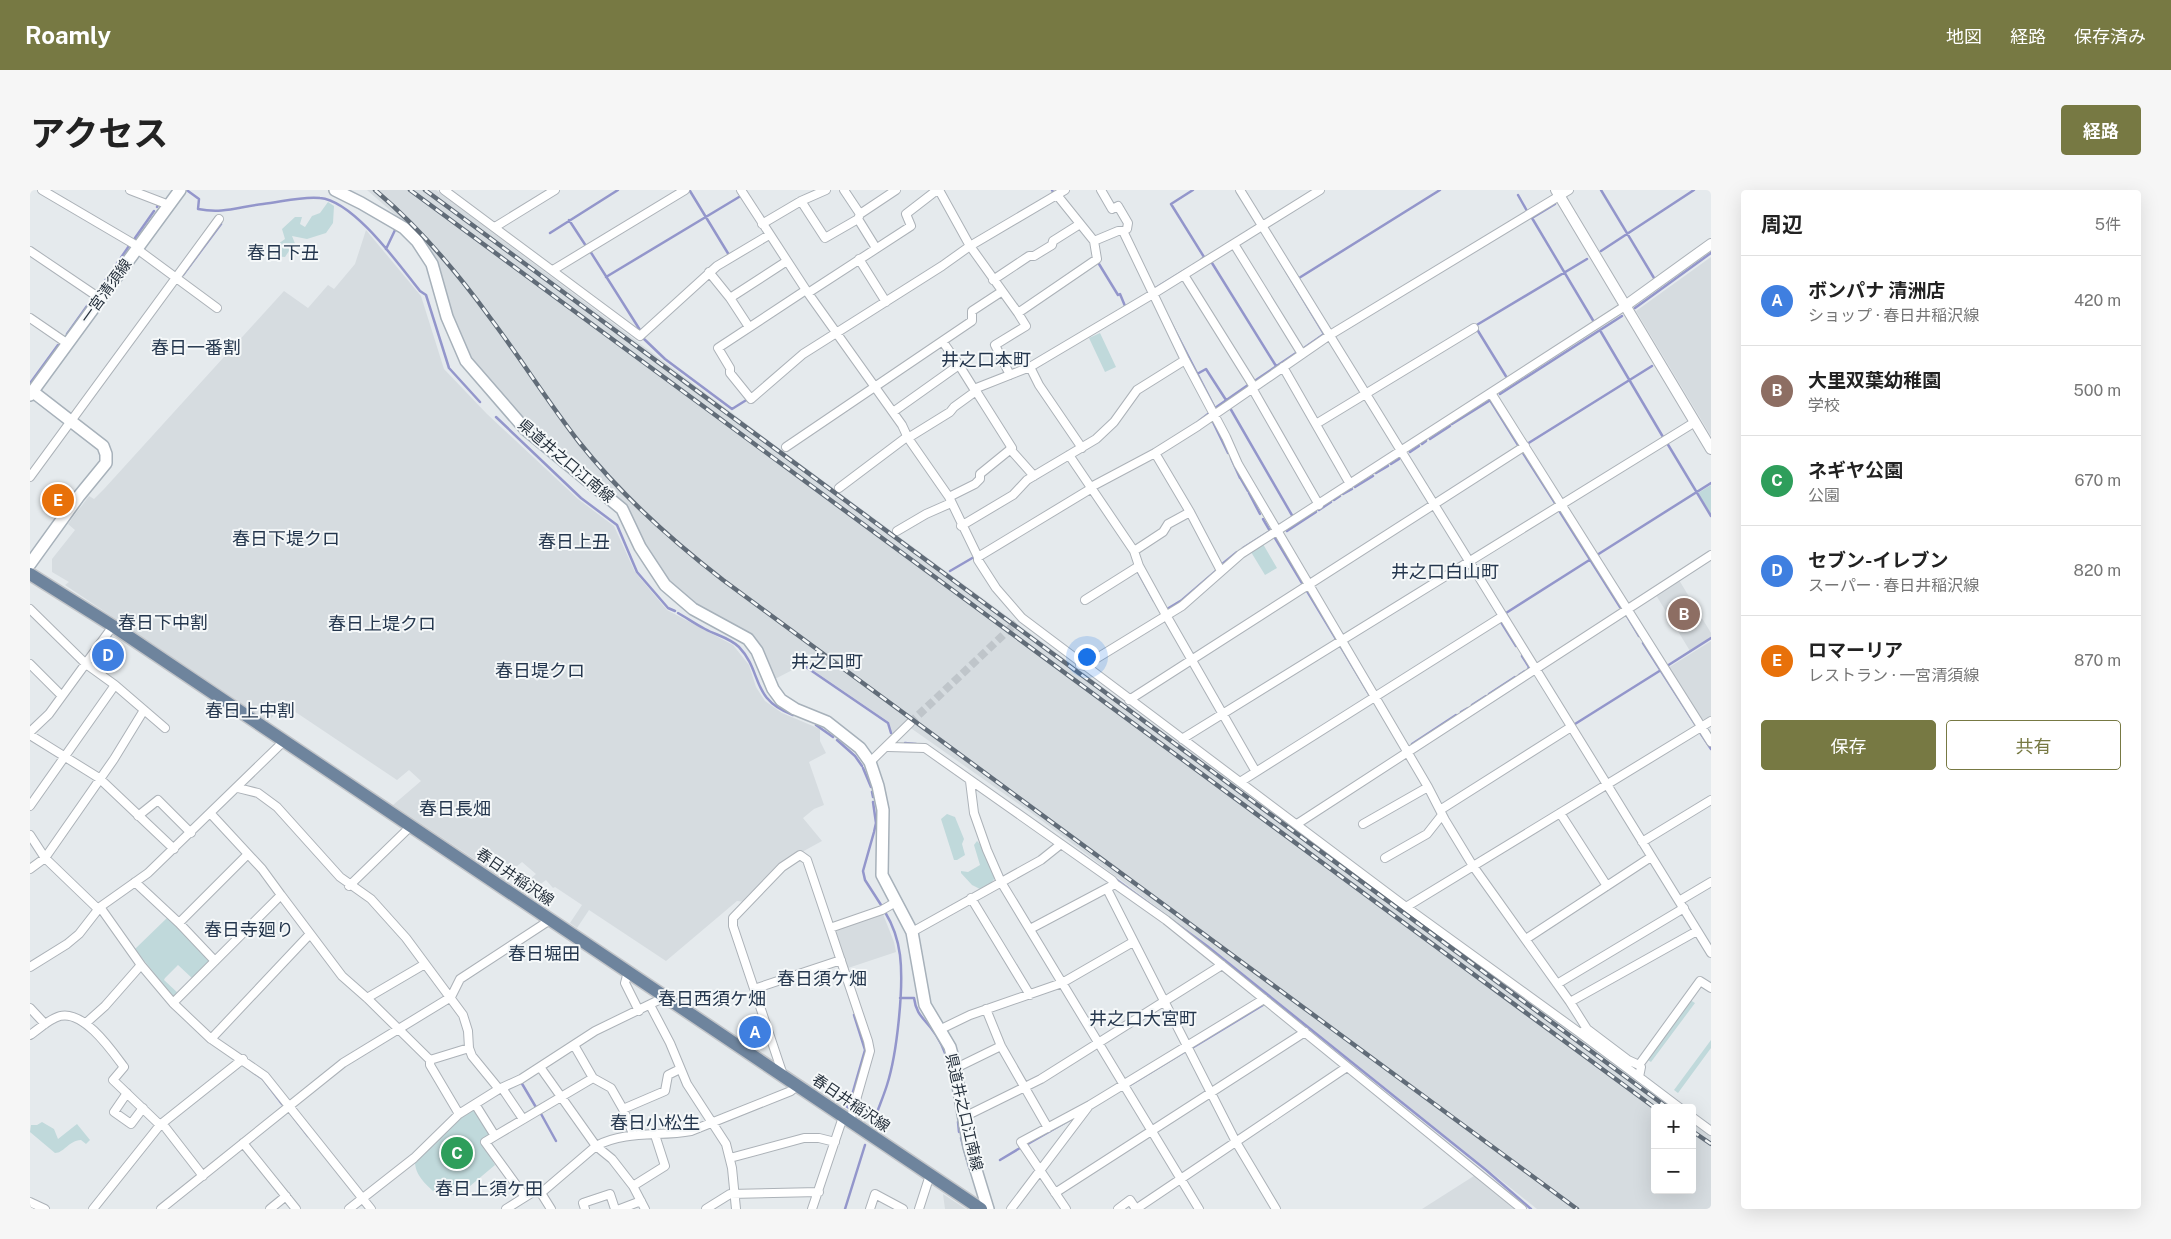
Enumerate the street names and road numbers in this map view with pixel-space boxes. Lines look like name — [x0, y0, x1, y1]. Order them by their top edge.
street label: 一宮清須線 — [77, 255, 135, 326]
street label: 県道井之口江南線 — [515, 416, 618, 506]
street label: 春日井稲沢線 — [473, 844, 557, 909]
street label: 県道井之口江南線 — [943, 1052, 986, 1172]
street label: 春日井稲沢線 — [809, 1070, 893, 1135]

